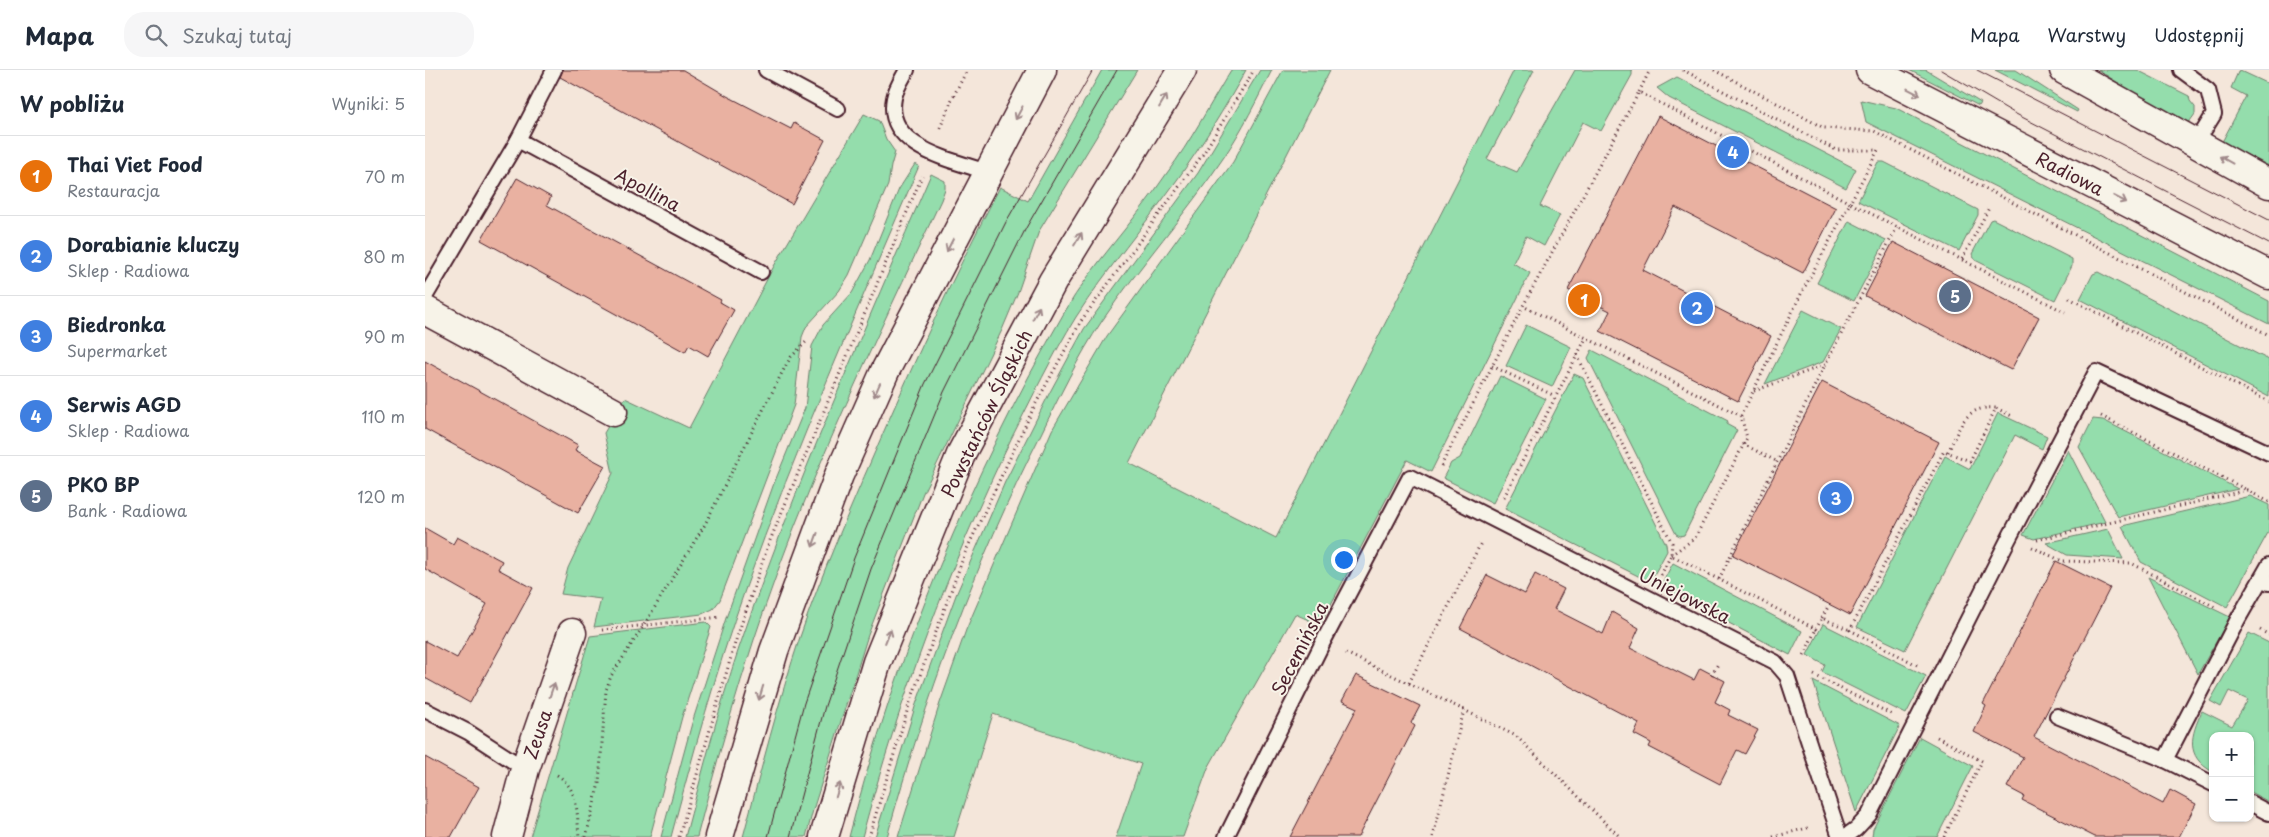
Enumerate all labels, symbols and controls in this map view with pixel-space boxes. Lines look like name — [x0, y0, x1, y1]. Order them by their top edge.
search box — [124, 12, 474, 57]
text: Mapa — [25, 17, 94, 53]
icon: search — [142, 21, 170, 49]
text: Szukaj tutaj — [182, 21, 292, 49]
text: Mapa — [1970, 21, 2020, 48]
text: Warstwy — [2048, 21, 2126, 48]
text: Udostępnij — [2154, 21, 2244, 48]
text: W pobliżu — [20, 87, 125, 119]
one-way arrow — [1906, 87, 1921, 97]
text: Wyniki: 5 — [332, 91, 405, 115]
one-way arrow — [1158, 94, 1168, 108]
one-way arrow — [1014, 105, 1023, 120]
pin: 4 — [1717, 133, 1749, 171]
street label: Radiowa — [2031, 144, 2109, 202]
text: Thai Viet Food — [67, 150, 203, 178]
one-way arrow — [2219, 155, 2234, 165]
street label: Apollina — [610, 160, 686, 218]
text: 1 — [32, 164, 40, 188]
text: 70 m — [365, 164, 405, 188]
text: Restauracja — [67, 178, 160, 202]
one-way arrow — [2113, 194, 2128, 204]
text: Dorabianie kluczy — [67, 230, 239, 258]
one-way arrow — [1074, 233, 1084, 247]
one-way arrow — [945, 237, 955, 252]
text: 2 — [30, 244, 42, 268]
text: 80 m — [363, 244, 405, 268]
text: Sklep · Radiowa — [67, 258, 189, 282]
pin: 5 — [1939, 277, 1971, 315]
pin: 1 — [1568, 281, 1600, 319]
pin: 2 — [1681, 289, 1713, 327]
one-way arrow — [1031, 306, 1041, 321]
text: Biedronka — [67, 310, 166, 338]
text: 3 — [31, 324, 41, 348]
text: 90 m — [364, 324, 405, 348]
street label: Powstańców Śląskich — [934, 325, 1038, 501]
text: Supermarket — [67, 338, 167, 362]
one-way arrow — [871, 382, 881, 397]
text: Serwis AGD — [67, 390, 181, 418]
text: 4 — [31, 404, 41, 428]
text: 110 m — [362, 404, 405, 428]
text: Sklep · Radiowa — [67, 418, 189, 442]
text: PKO BP — [67, 470, 139, 498]
pin: 3 — [1820, 479, 1852, 517]
text: 5 — [31, 484, 41, 508]
text: 120 m — [358, 484, 405, 508]
text: Bank · Radiowa — [67, 498, 187, 522]
one-way arrow — [810, 532, 819, 547]
your location — [1331, 547, 1357, 573]
street label: Uniejowska — [1634, 560, 1736, 630]
street label: Secemińska — [1264, 596, 1335, 700]
one-way arrow — [884, 629, 893, 644]
one-way arrow — [548, 683, 557, 699]
one-way arrow — [756, 685, 766, 701]
street label: Zeusa — [516, 705, 558, 762]
map controls — [2209, 732, 2254, 822]
button: + — [2209, 732, 2254, 777]
button: − — [2209, 777, 2254, 822]
one-way arrow — [834, 783, 844, 799]

